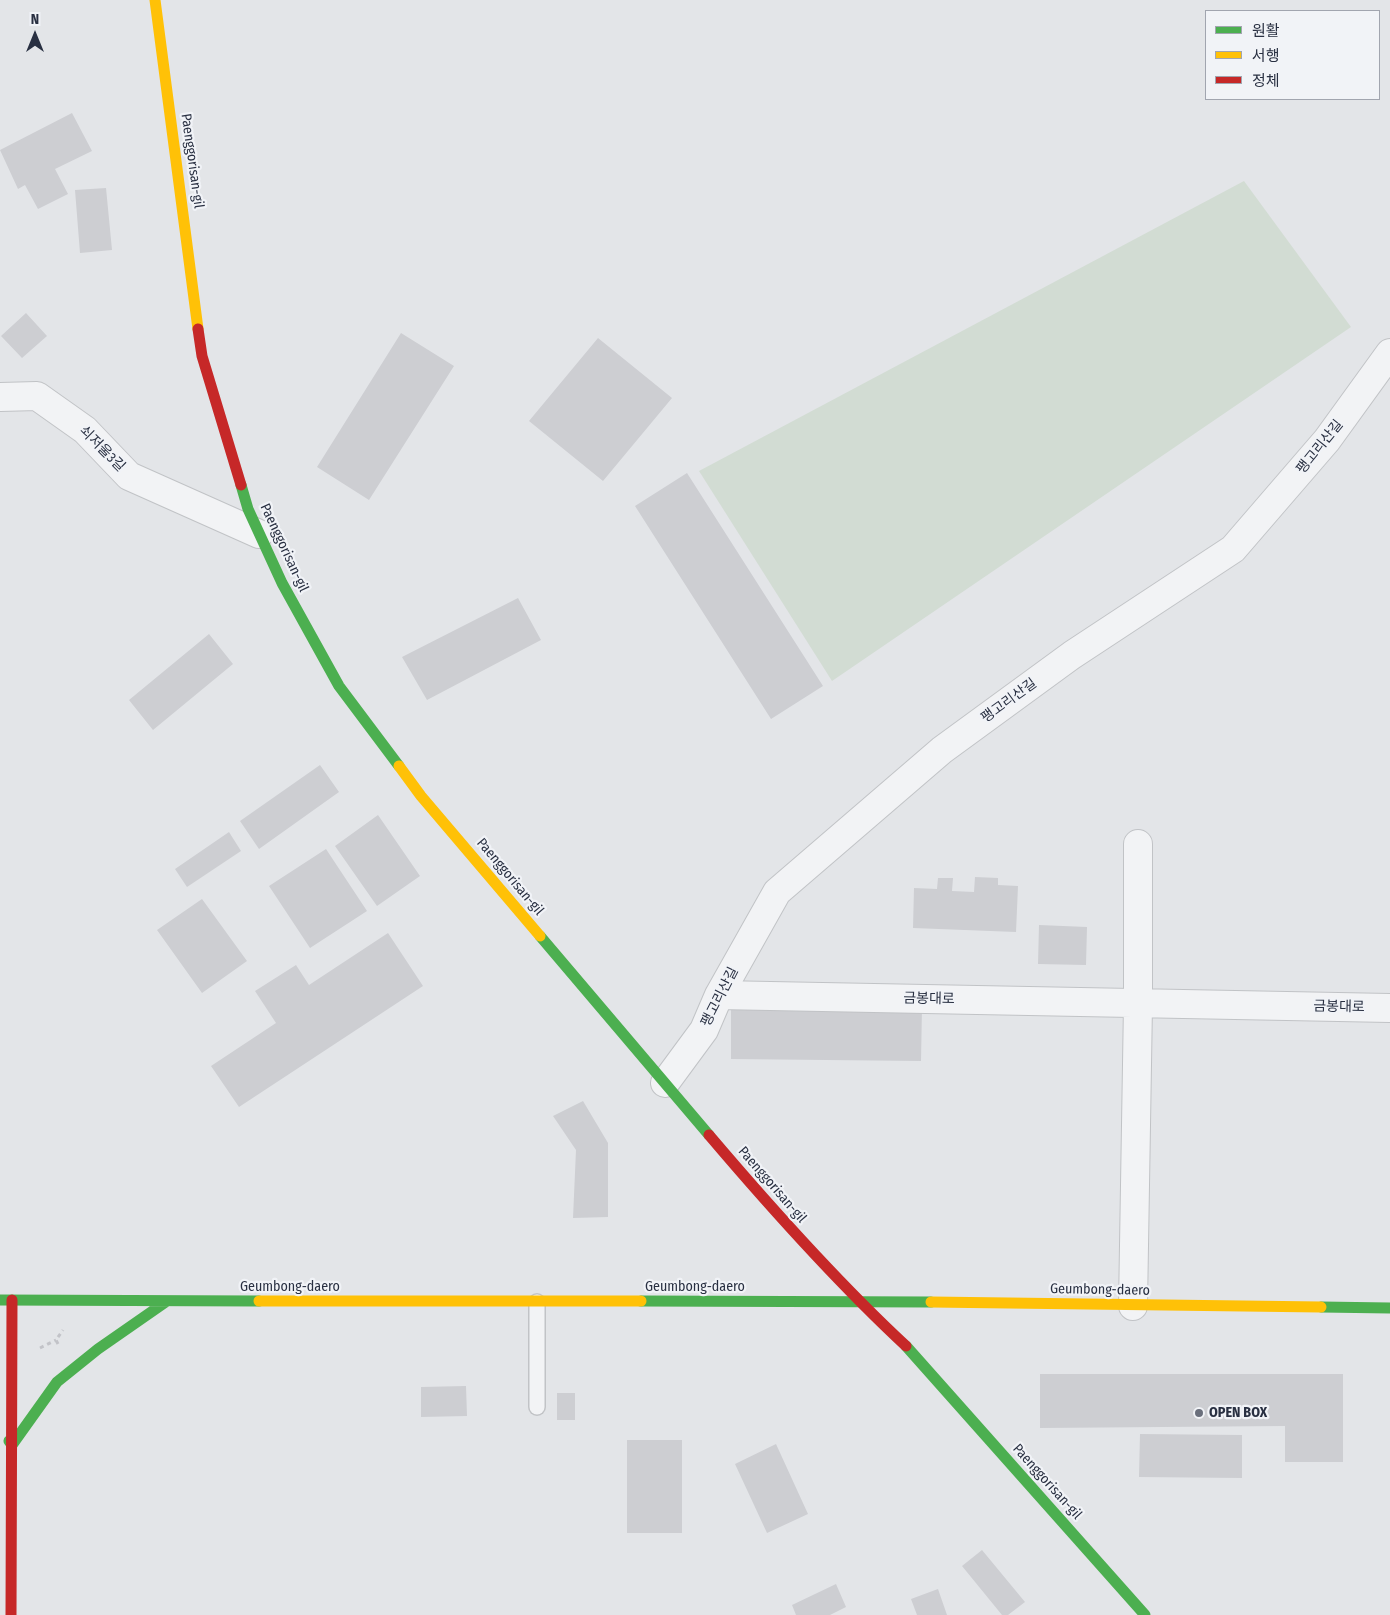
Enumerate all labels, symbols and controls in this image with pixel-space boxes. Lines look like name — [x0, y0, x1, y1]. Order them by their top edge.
north arrow — [10, 10, 60, 60]
legend — [1205, 10, 1380, 100]
text: N — [31, 11, 39, 28]
text: 원활 — [1252, 22, 1280, 40]
text: 서행 — [1252, 47, 1280, 65]
text: 정체 — [1252, 72, 1280, 90]
street label: Paenggorisan-gil — [177, 113, 207, 209]
street label: 팽고리산길 — [1293, 417, 1347, 477]
street label: 쇠저울3길 — [76, 423, 128, 475]
street label: Paenggorisan-gil — [256, 501, 312, 595]
street label: 팽고리산길 — [978, 675, 1040, 727]
street label: Paenggorisan-gil — [473, 835, 547, 919]
street label: 팽고리산길 — [698, 964, 742, 1030]
street label: 금봉대로 — [903, 990, 955, 1008]
street label: 금봉대로 — [1313, 998, 1365, 1016]
street label: Paenggorisan-gil — [734, 1143, 810, 1227]
street label: Geumbong-daero — [240, 1279, 340, 1295]
street label: Geumbong-daero — [645, 1279, 745, 1295]
street label: Geumbong-daero — [1050, 1281, 1150, 1299]
place label: OPEN BOX — [1209, 1405, 1267, 1421]
marker: OPEN BOX — [1193, 1407, 1205, 1419]
street label: Paenggorisan-gil — [1009, 1441, 1085, 1523]

